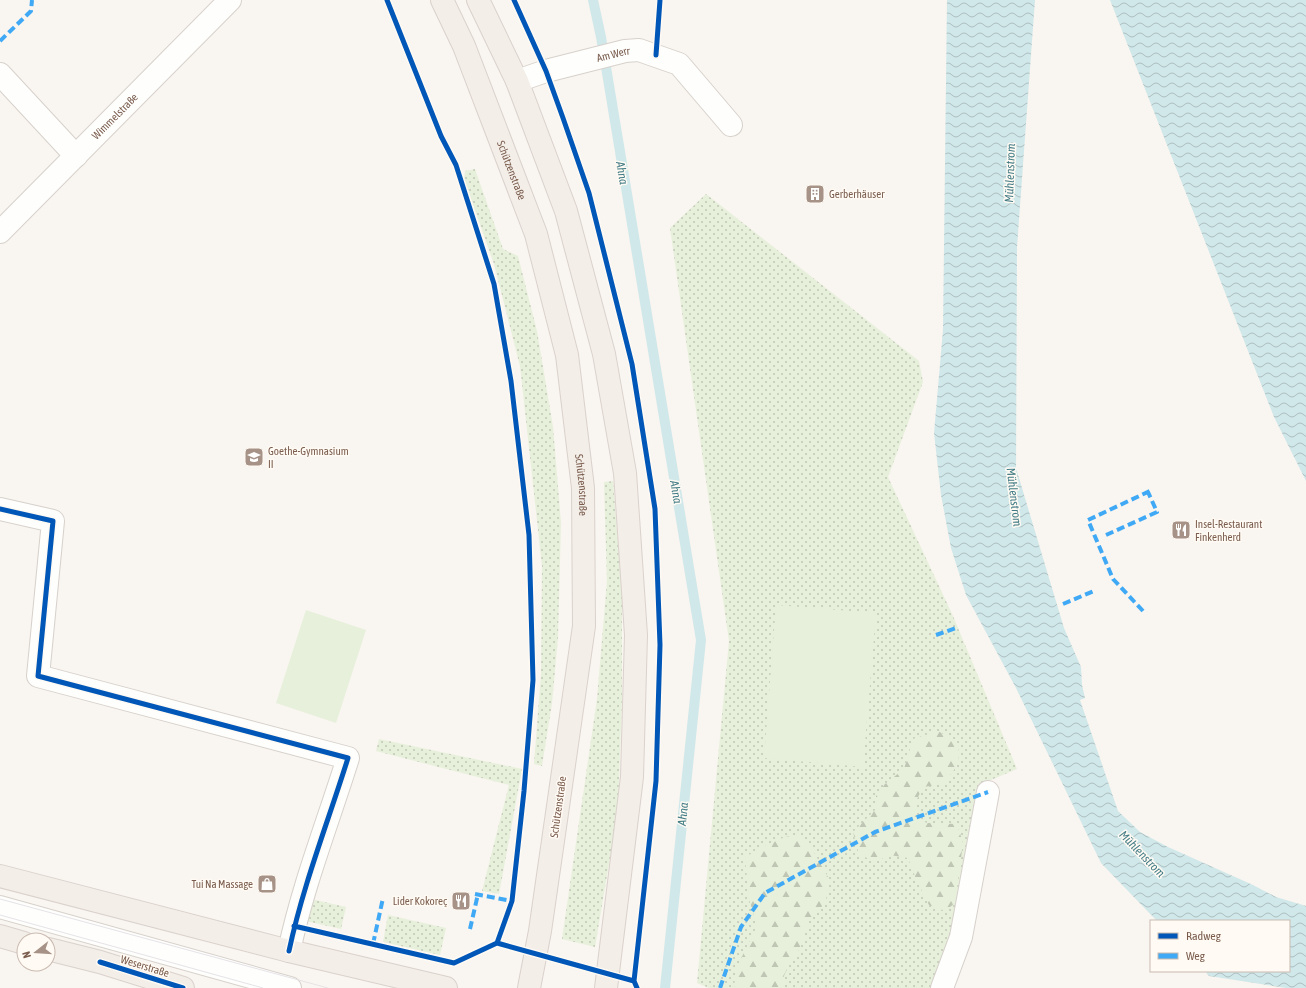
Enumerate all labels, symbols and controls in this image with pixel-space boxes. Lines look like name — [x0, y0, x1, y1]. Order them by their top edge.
street label: Am Werr — [595, 45, 631, 64]
street label: Wimmelstraße — [89, 91, 140, 142]
street label: Schützenstraße — [495, 139, 528, 201]
water label: Mühlenstrom — [1002, 143, 1018, 203]
water label: Ahna — [613, 159, 631, 186]
building icon: Gerberhäuser — [804, 183, 826, 205]
place label: Gerberhäuser — [829, 188, 885, 200]
place label: Goethe-Gymnasium II — [268, 445, 349, 470]
school or university icon: Goethe-Gymnasium II — [243, 446, 265, 468]
street label: Schützenstraße — [573, 453, 589, 516]
water label: Mühlenstrom — [1003, 467, 1025, 528]
water label: Ahna — [667, 478, 685, 505]
place label: Insel-Restaurant Finkenherd — [1195, 518, 1262, 543]
restaurant icon: Insel-Restaurant Finkenherd — [1170, 519, 1192, 541]
street label: Schützenstraße — [548, 775, 568, 839]
water label: Ahna — [675, 801, 691, 827]
water label: Mühlenstrom — [1116, 828, 1168, 880]
shop icon: Tui Na Massage — [256, 873, 278, 895]
place label: Tui Na Massage — [191, 878, 253, 890]
restaurant icon: Lider Kokoreç — [450, 890, 472, 912]
place label: Lider Kokoreç — [393, 895, 448, 907]
legend — [1150, 920, 1290, 972]
text: Radweg — [1186, 929, 1222, 943]
north arrow — [16, 932, 56, 972]
text: Weg — [1186, 949, 1206, 963]
text: N — [20, 950, 33, 960]
street label: Weserstraße — [119, 953, 171, 979]

